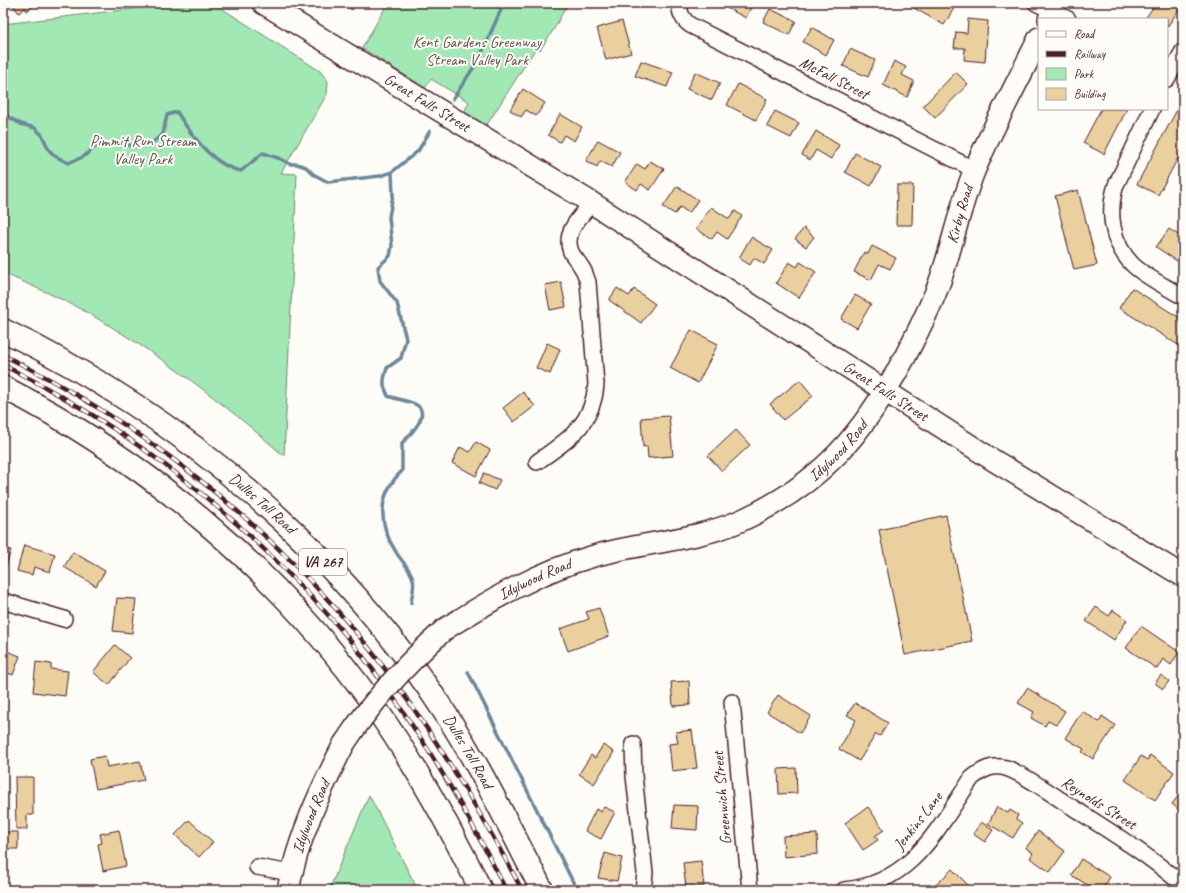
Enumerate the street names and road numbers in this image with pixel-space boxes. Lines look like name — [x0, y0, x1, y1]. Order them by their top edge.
street label: McFall Street — [796, 52, 874, 105]
street label: Great Falls Street — [380, 69, 475, 137]
street label: Kirby Road — [942, 180, 979, 245]
street label: Great Falls Street — [840, 357, 933, 427]
street label: Idylwood Road — [805, 414, 874, 486]
street label: Dulles Toll Road — [225, 468, 302, 540]
road number: VA 267 — [299, 549, 347, 575]
street label: Idylwood Road — [495, 553, 577, 605]
street label: Dulles Toll Road — [439, 711, 499, 795]
street label: Greenwich Street — [708, 749, 736, 846]
street label: Reynolds Street — [1058, 772, 1142, 835]
street label: Idylwood Road — [288, 774, 336, 856]
street label: Jenkins Lane — [888, 787, 948, 855]

